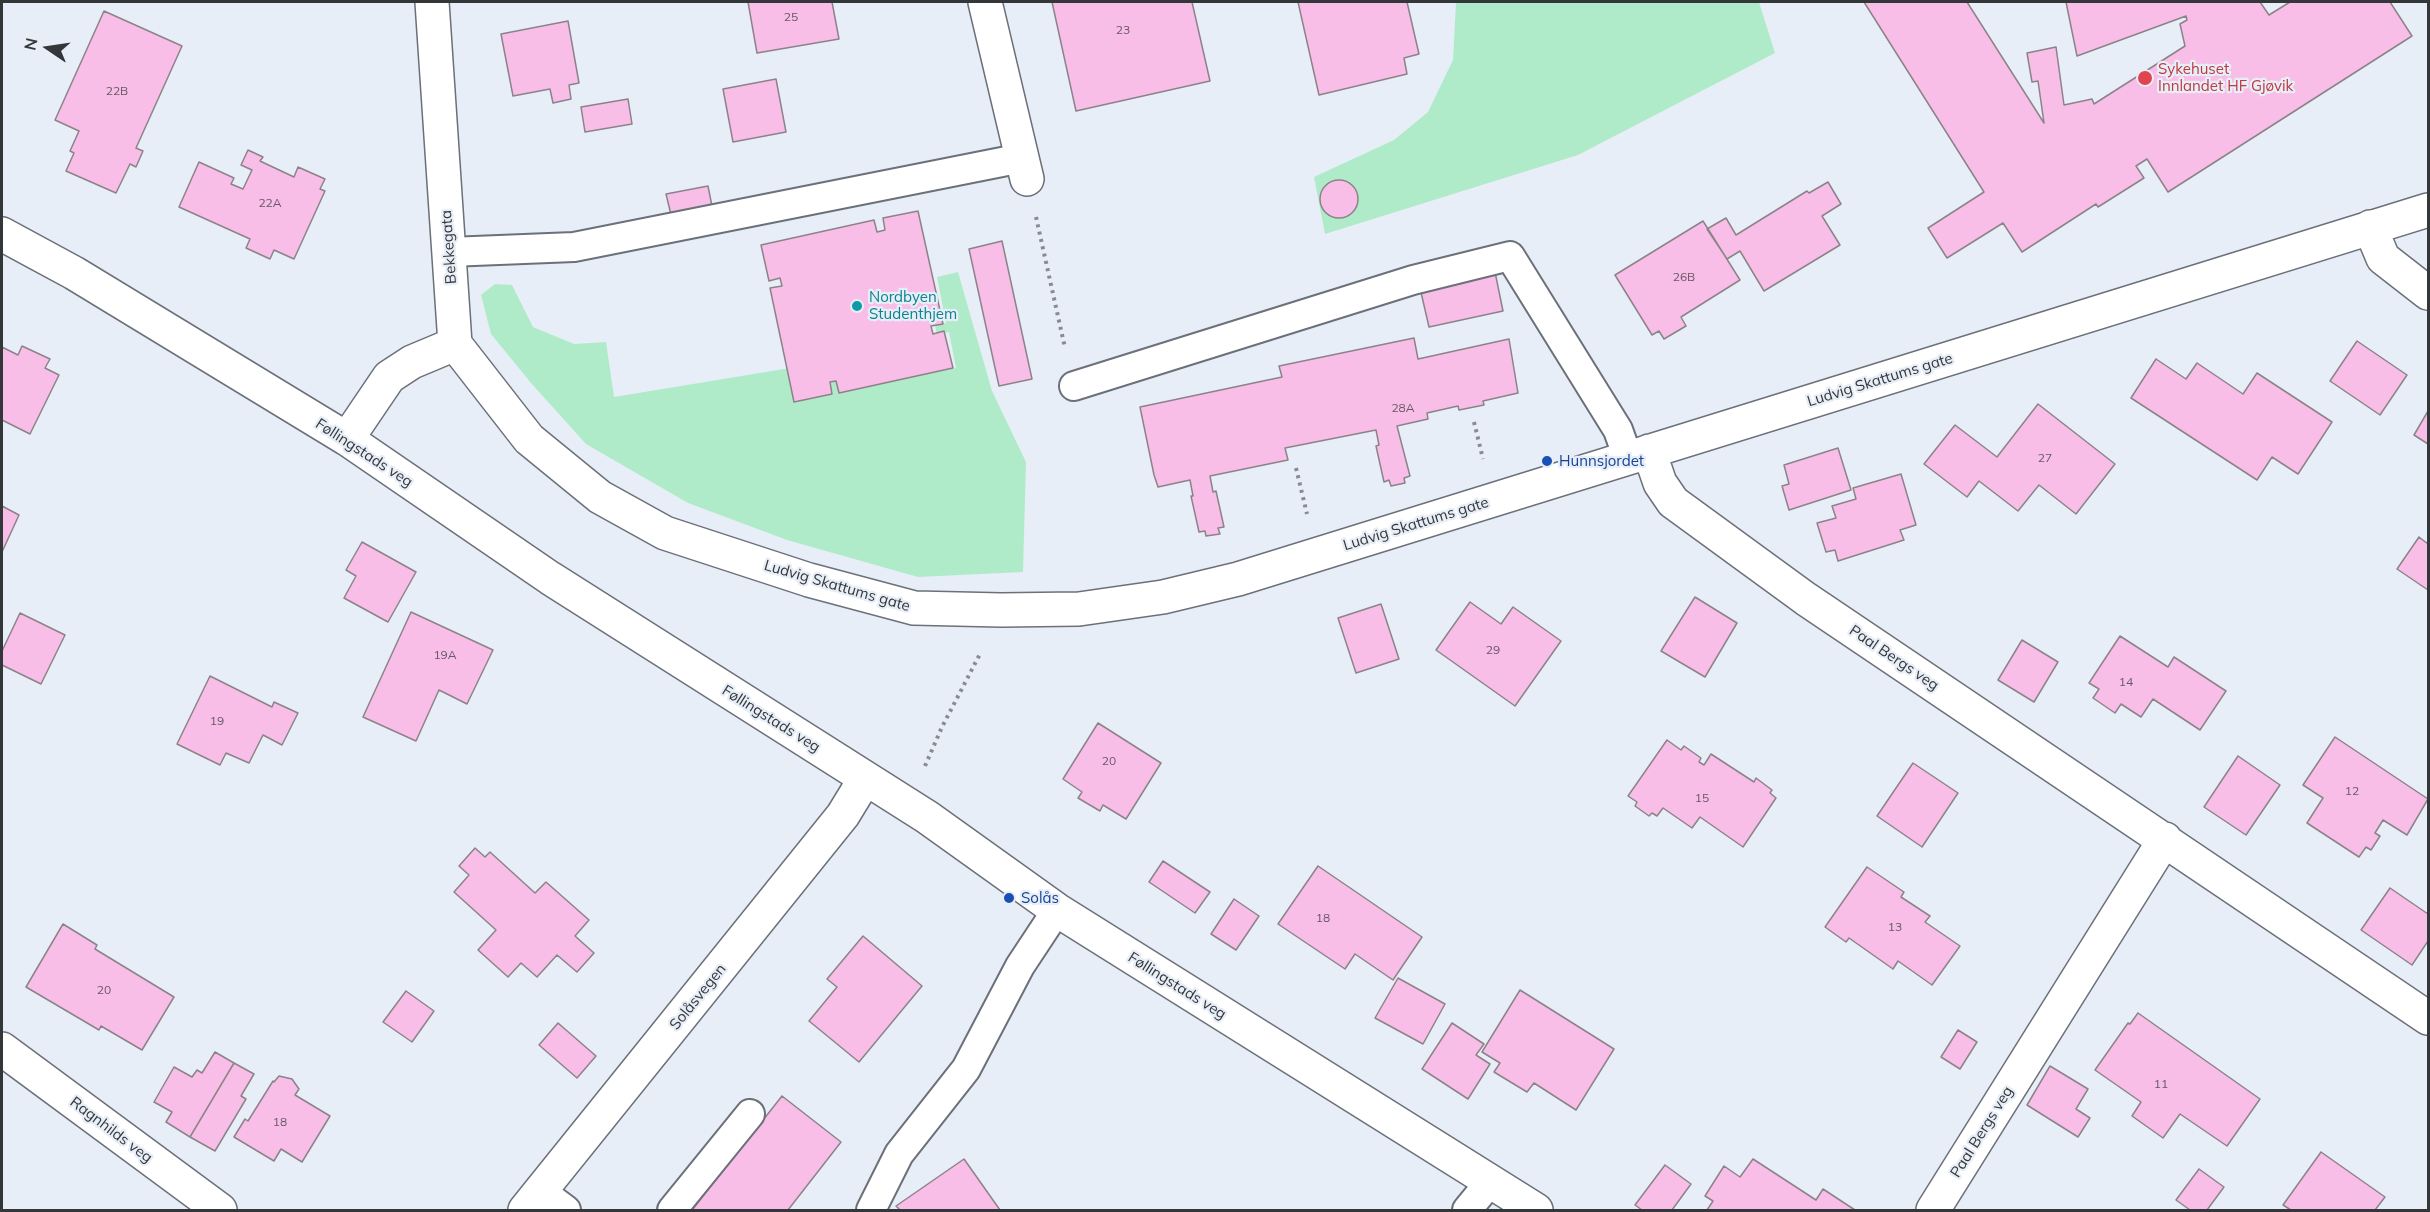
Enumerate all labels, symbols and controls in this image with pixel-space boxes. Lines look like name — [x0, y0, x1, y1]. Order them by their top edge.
house number: 25 — [784, 10, 798, 24]
north arrow — [18, 18, 78, 78]
house number: 23 — [1116, 23, 1130, 37]
text: N — [19, 36, 42, 52]
place label: Sykehuset Innlandet HF Gjøvik — [2158, 60, 2293, 95]
marker: Sykehuset Innlandet HF Gjøvik — [2136, 69, 2154, 87]
house number: 22B — [106, 84, 128, 98]
house number: 22A — [258, 196, 282, 210]
street label: Bekkegata — [437, 209, 461, 285]
house number: 26B — [1673, 270, 1695, 284]
place label: Nordbyen Studenthjem — [869, 288, 957, 323]
marker: Nordbyen Studenthjem — [850, 299, 864, 313]
street label: Ludvig Skattums gate — [1805, 349, 1955, 411]
house number: 28A — [1391, 401, 1415, 415]
street label: Føllingstads veg — [312, 415, 416, 491]
house number: 27 — [2038, 451, 2052, 465]
place label: Hunnsjordet — [1559, 452, 1644, 470]
marker: Hunnsjordet — [1540, 454, 1554, 468]
street label: Ludvig Skattums gate — [1341, 493, 1491, 555]
street label: Ludvig Skattums gate — [762, 557, 912, 615]
street label: Paal Bergs veg — [1846, 621, 1942, 695]
house number: 29 — [1486, 643, 1500, 657]
house number: 19A — [433, 648, 457, 662]
house number: 14 — [2119, 675, 2133, 689]
street label: Føllingstads veg — [719, 682, 823, 756]
house number: 19 — [210, 714, 224, 728]
house number: 20 — [1102, 754, 1116, 768]
house number: 12 — [2345, 784, 2359, 798]
house number: 15 — [1695, 791, 1709, 805]
place label: Solås — [1021, 889, 1059, 907]
marker: Solås — [1002, 891, 1016, 905]
house number: 18 — [1316, 911, 1330, 925]
house number: 13 — [1888, 920, 1902, 934]
street label: Føllingstads veg — [1125, 949, 1229, 1023]
street label: Solåsvegen — [666, 960, 730, 1034]
house number: 20 — [97, 983, 111, 997]
house number: 11 — [2154, 1077, 2168, 1091]
street label: Paal Bergs veg — [1947, 1083, 2017, 1181]
street label: Ragnhilds veg — [66, 1093, 156, 1167]
house number: 18 — [273, 1115, 287, 1129]

